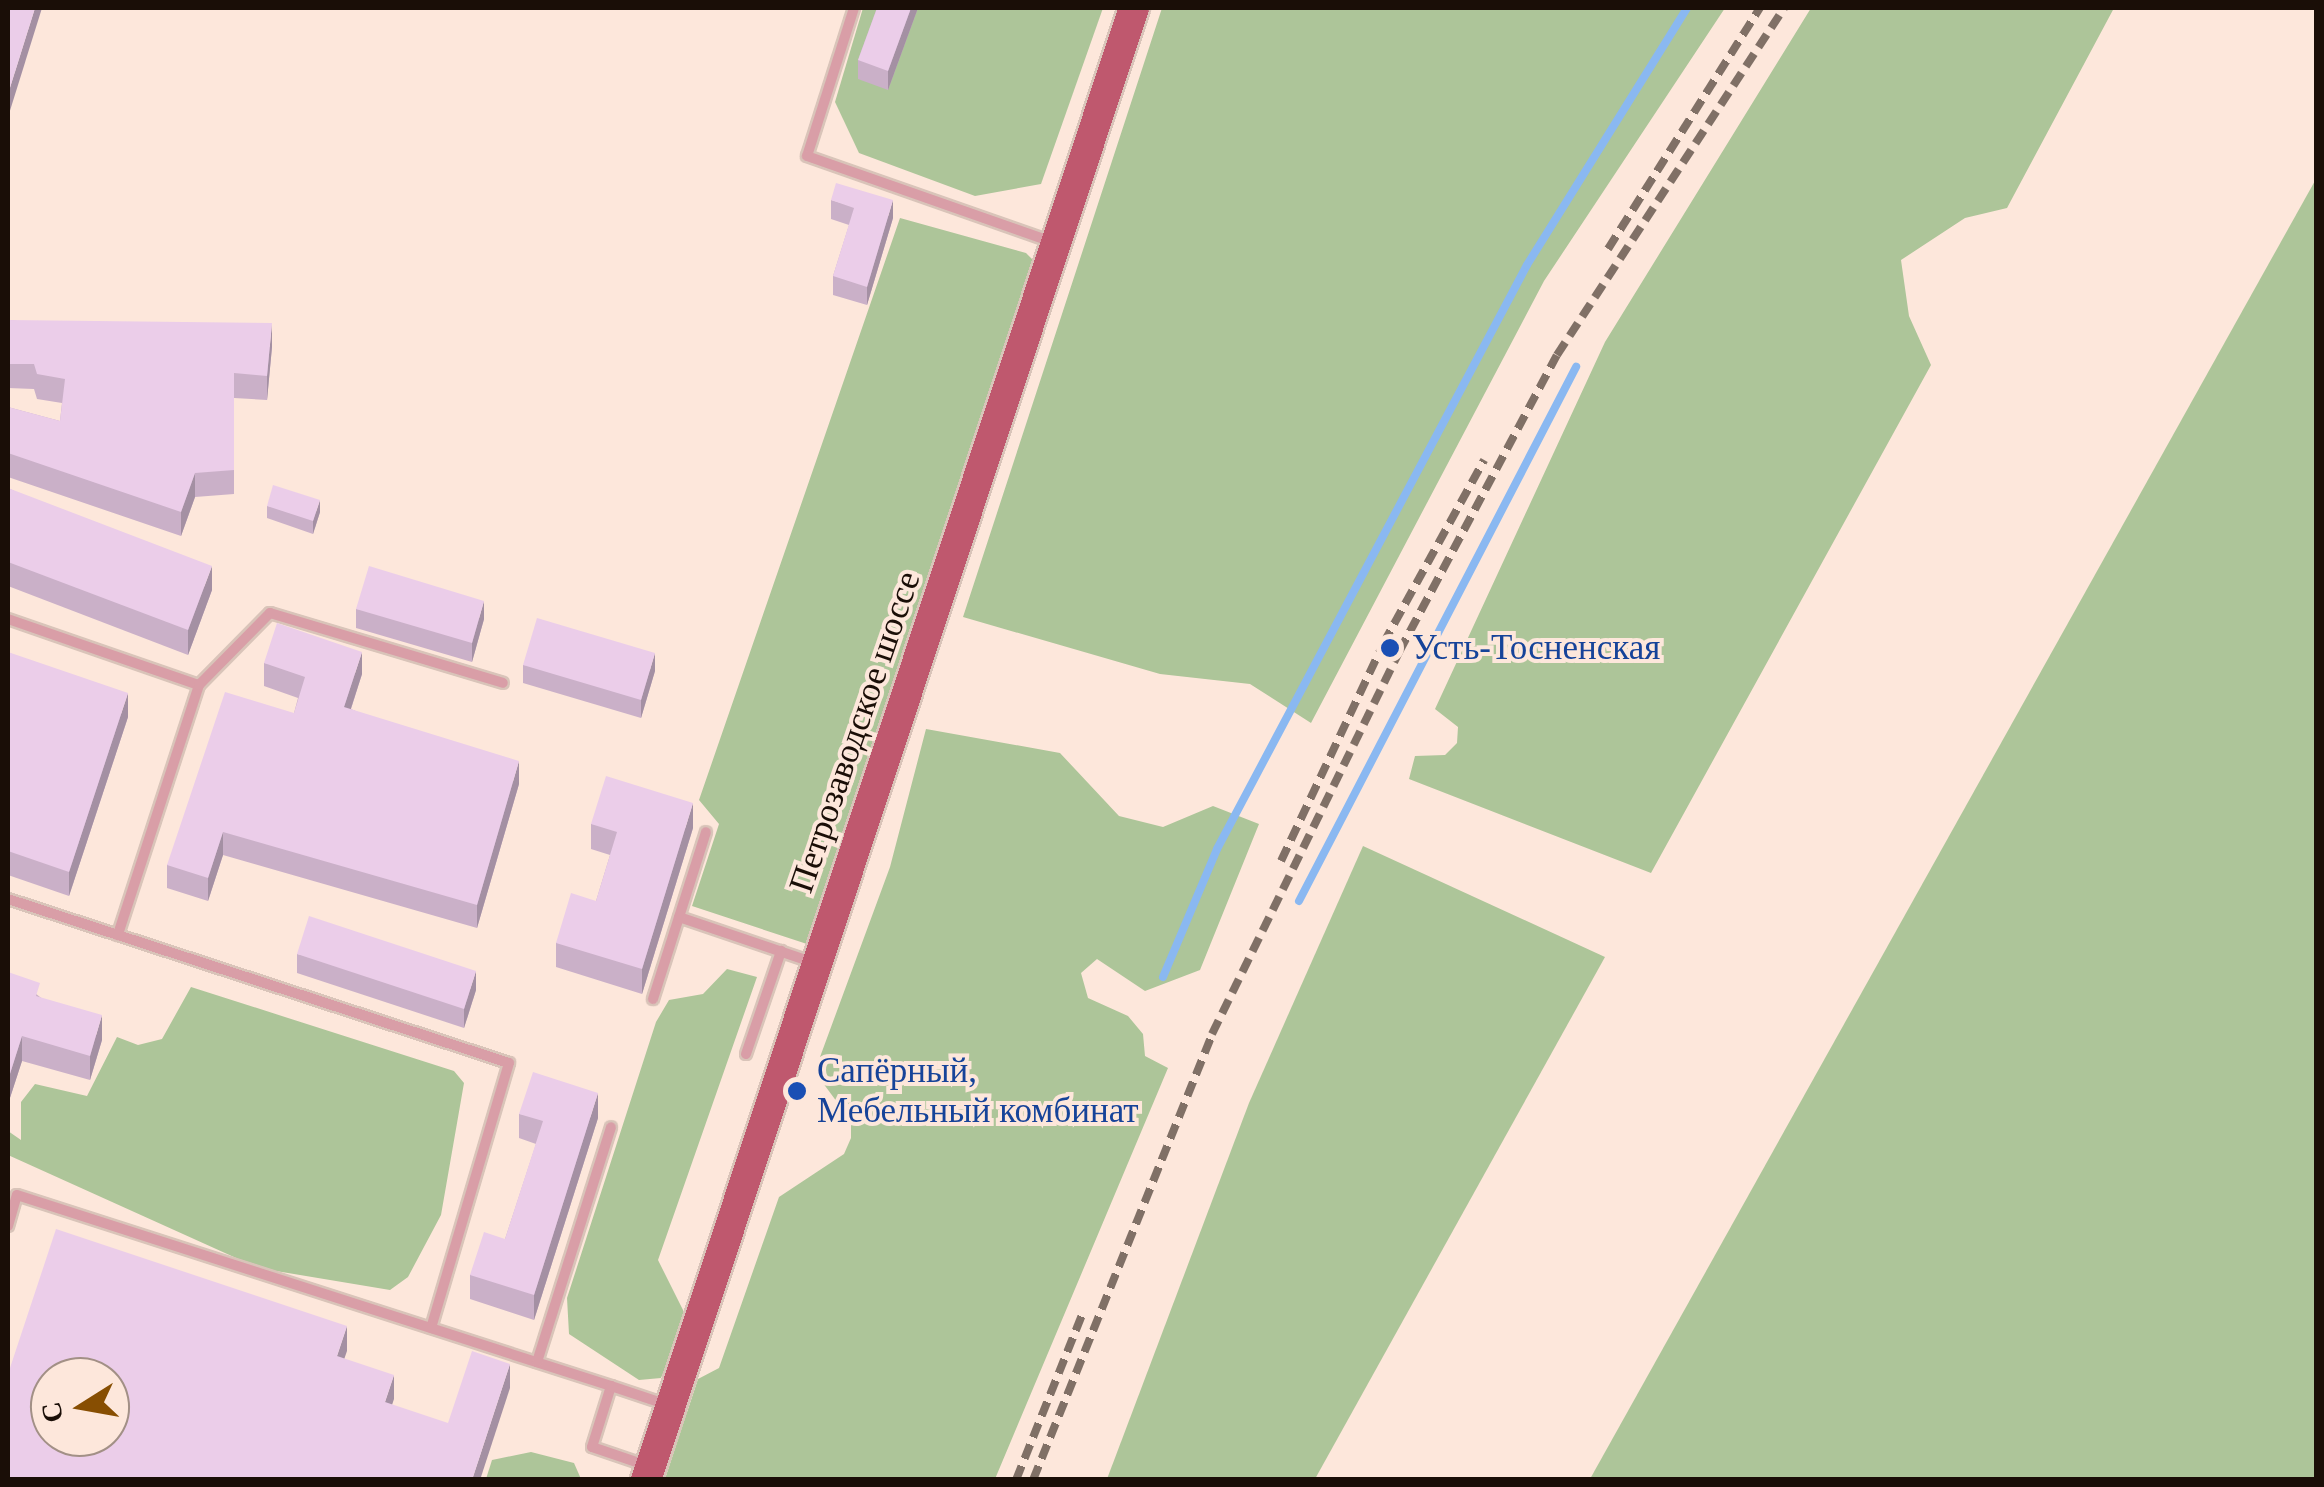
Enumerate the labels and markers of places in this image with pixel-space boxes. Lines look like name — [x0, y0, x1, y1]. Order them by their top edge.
place label: Усть-Тосненская — [1412, 627, 1660, 669]
marker: Усть-Тосненская — [1377, 635, 1403, 661]
place label: Сапёрный, Мебельный комбинат — [817, 1050, 1139, 1132]
marker: Сапёрный, Мебельный комбинат — [786, 1080, 808, 1102]

